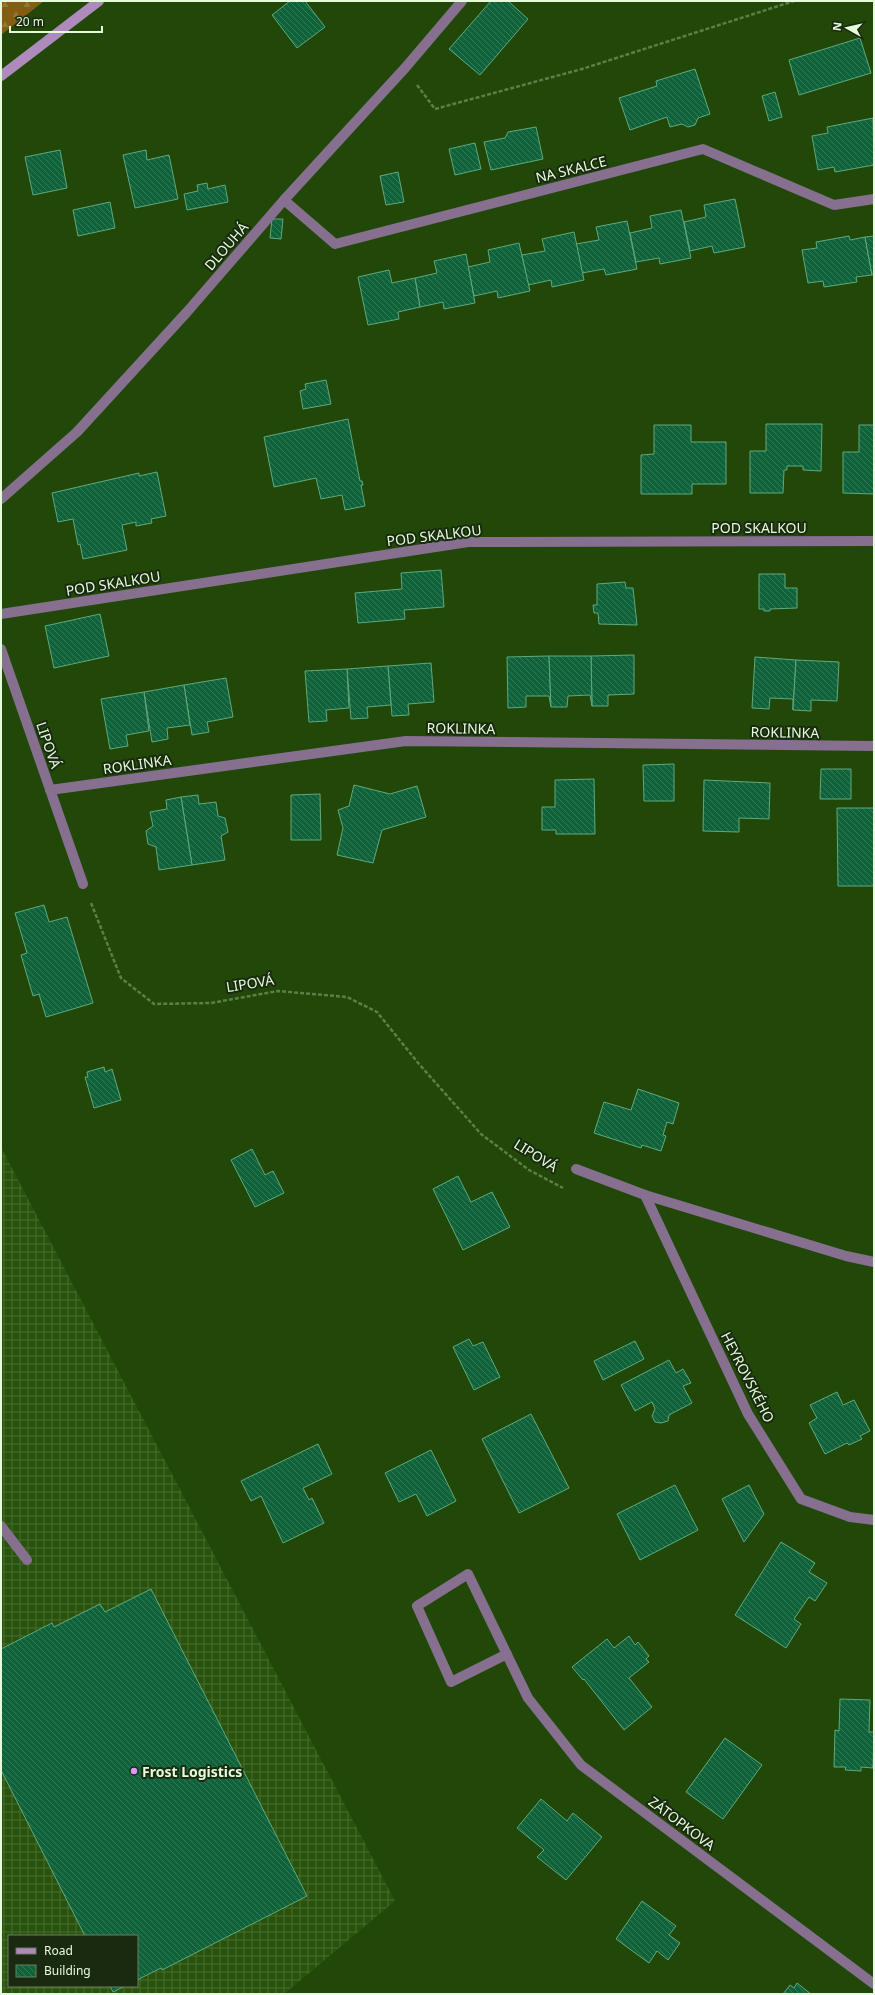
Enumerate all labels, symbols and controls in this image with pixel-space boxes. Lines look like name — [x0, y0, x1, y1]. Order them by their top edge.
scale bar — [10, 8, 102, 34]
north arrow — [827, 8, 867, 48]
text: 20 m — [16, 13, 44, 30]
text: N — [829, 21, 845, 32]
street label: NA SKALCE — [534, 151, 608, 187]
street label: DLOUHÁ — [200, 218, 252, 274]
street label: POD SKALKOU — [711, 518, 807, 537]
street label: POD SKALKOU — [385, 520, 483, 550]
street label: POD SKALKOU — [64, 566, 162, 600]
street label: ROKLINKA — [427, 718, 496, 738]
street label: LIPOVÁ — [32, 719, 66, 771]
street label: ROKLINKA — [751, 722, 820, 742]
street label: ROKLINKA — [102, 750, 172, 778]
street label: LIPOVÁ — [225, 970, 275, 996]
street label: LIPOVÁ — [511, 1134, 561, 1176]
street label: HEYROVSKÉHO — [717, 1328, 779, 1426]
place label: Frost Logistics — [142, 1762, 242, 1781]
marker: Frost Logistics — [129, 1766, 139, 1776]
street label: ZÁTOPKOVA — [645, 1792, 719, 1854]
legend — [8, 1935, 138, 1987]
text: Road — [44, 1942, 73, 1959]
text: Building — [44, 1962, 91, 1979]

